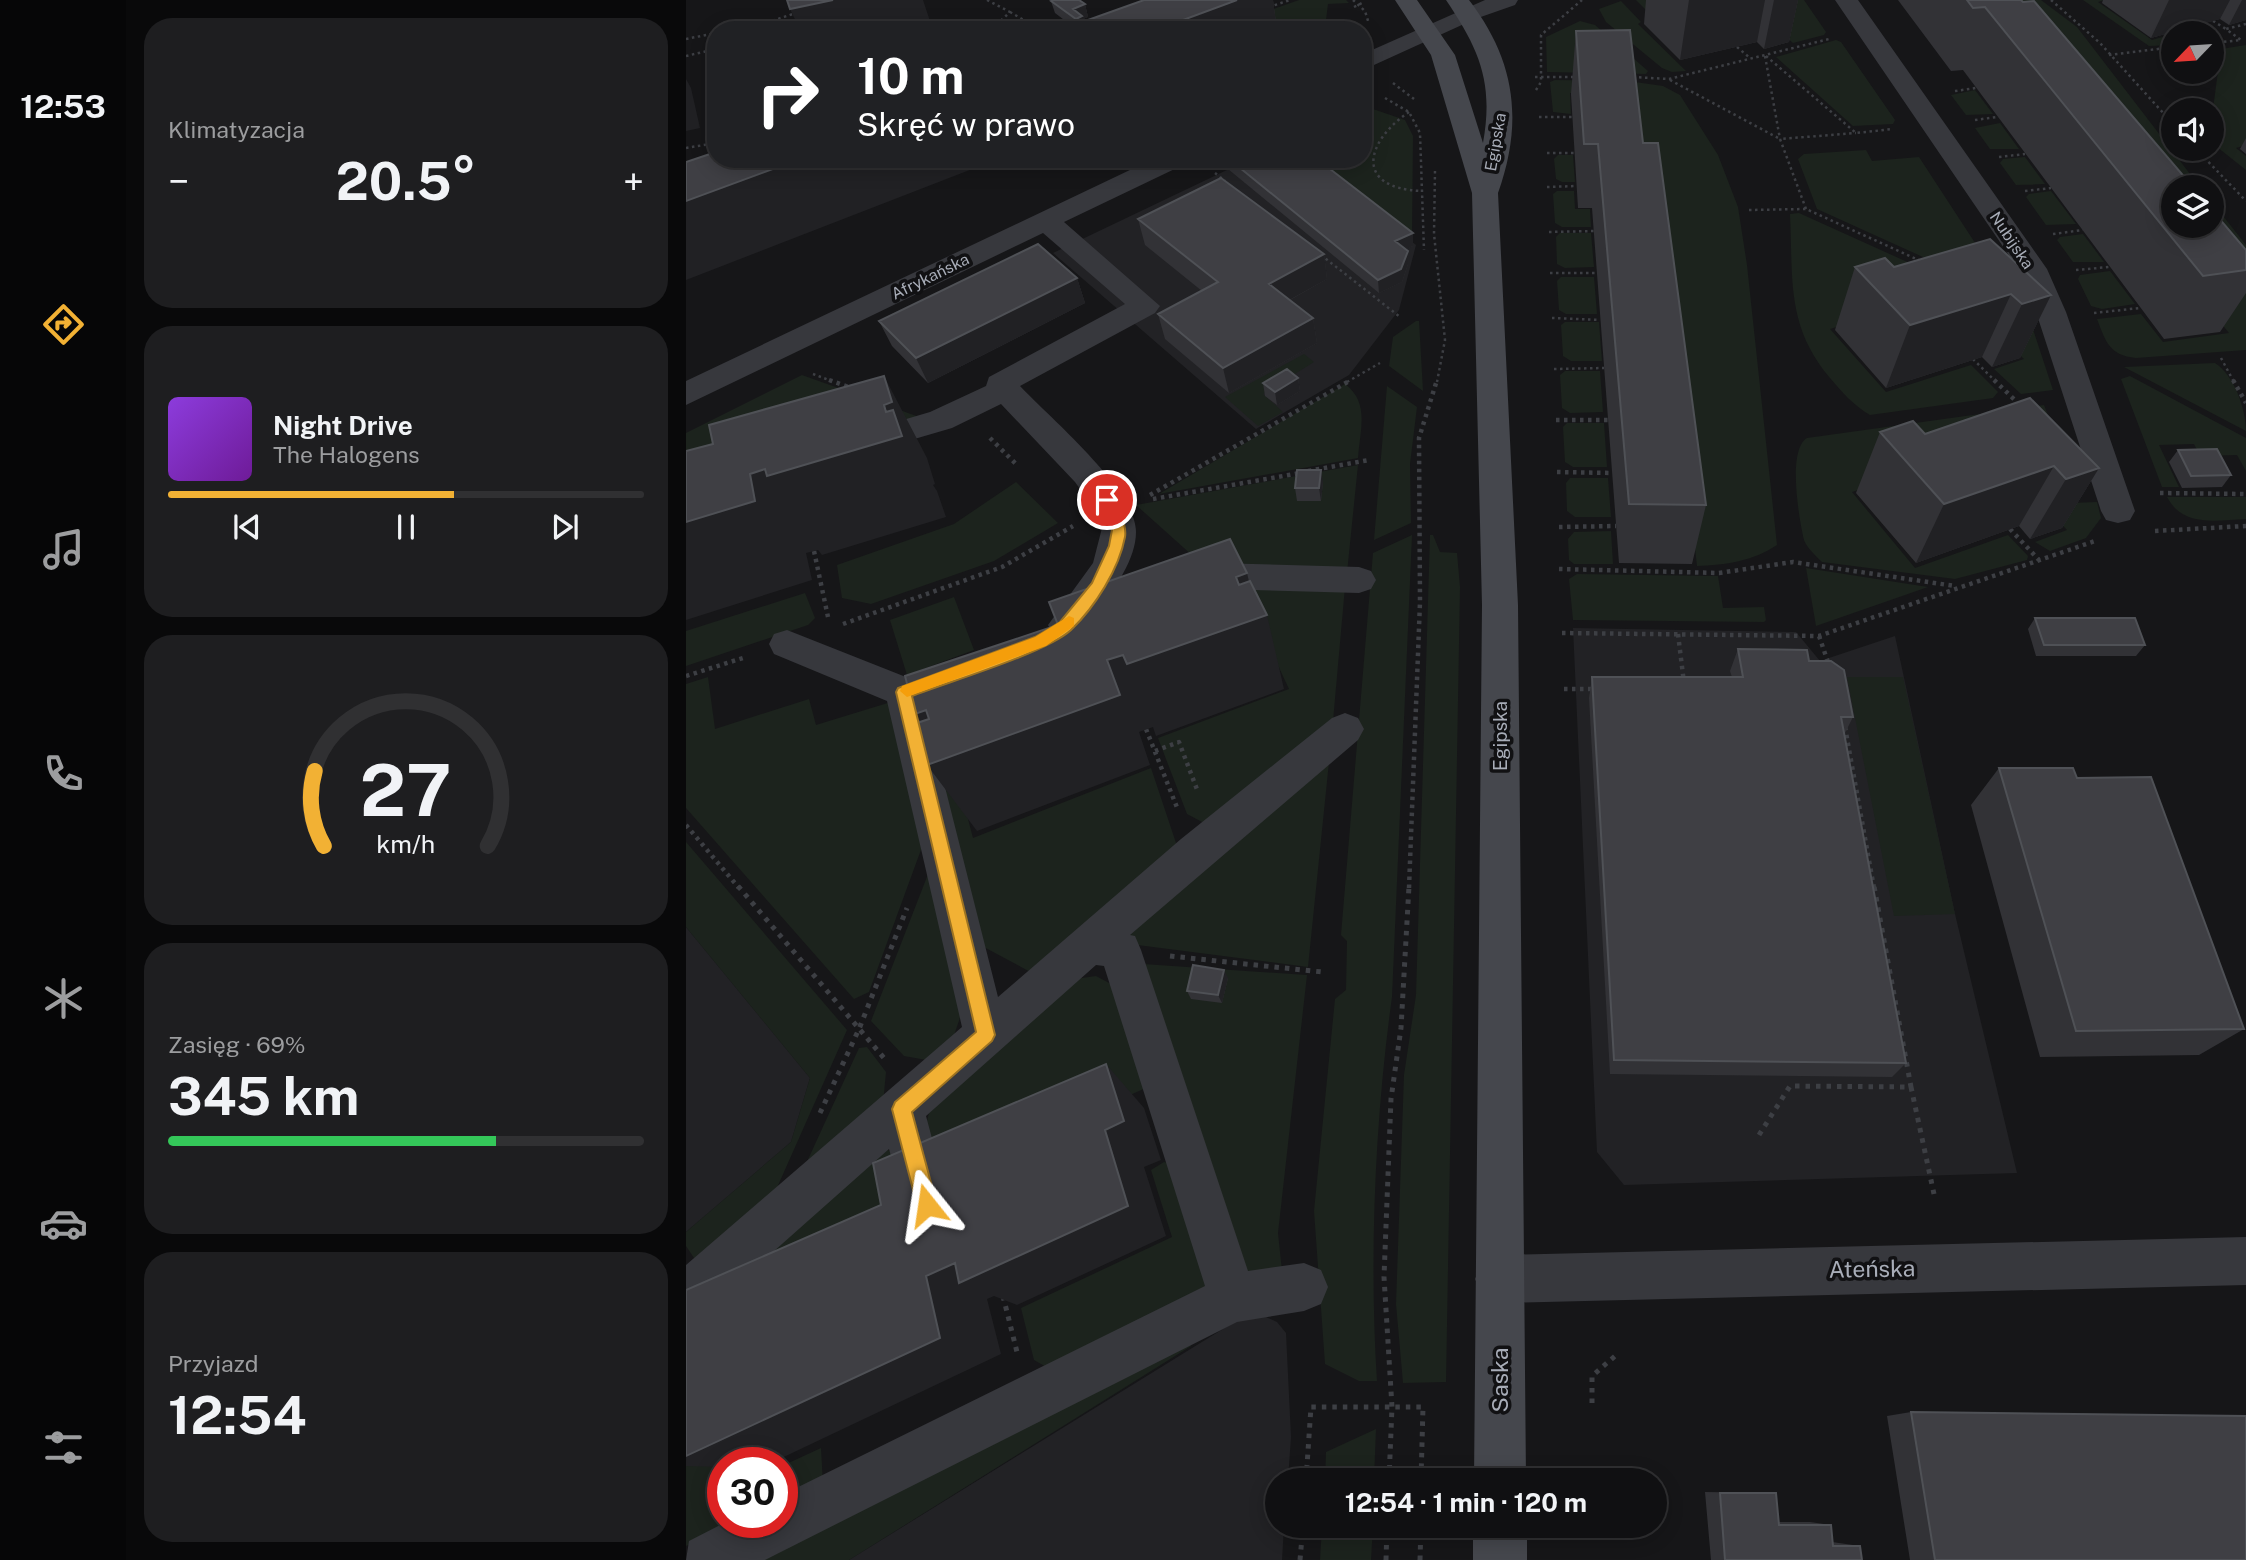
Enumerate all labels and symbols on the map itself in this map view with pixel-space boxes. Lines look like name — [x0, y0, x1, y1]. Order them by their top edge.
north arrow — [2161, 21, 2224, 84]
street label: Egipska — [1481, 111, 1510, 173]
street label: Nubijska — [1986, 208, 2038, 272]
street label: Afrykańska — [888, 249, 972, 303]
pin — [1077, 470, 1137, 530]
street label: Egipska — [1489, 701, 1511, 771]
position arrow — [890, 1168, 964, 1242]
street label: Ateńska — [1828, 1254, 1916, 1283]
street label: Saska — [1486, 1348, 1513, 1412]
speed limit sign: 30 — [707, 1447, 798, 1538]

